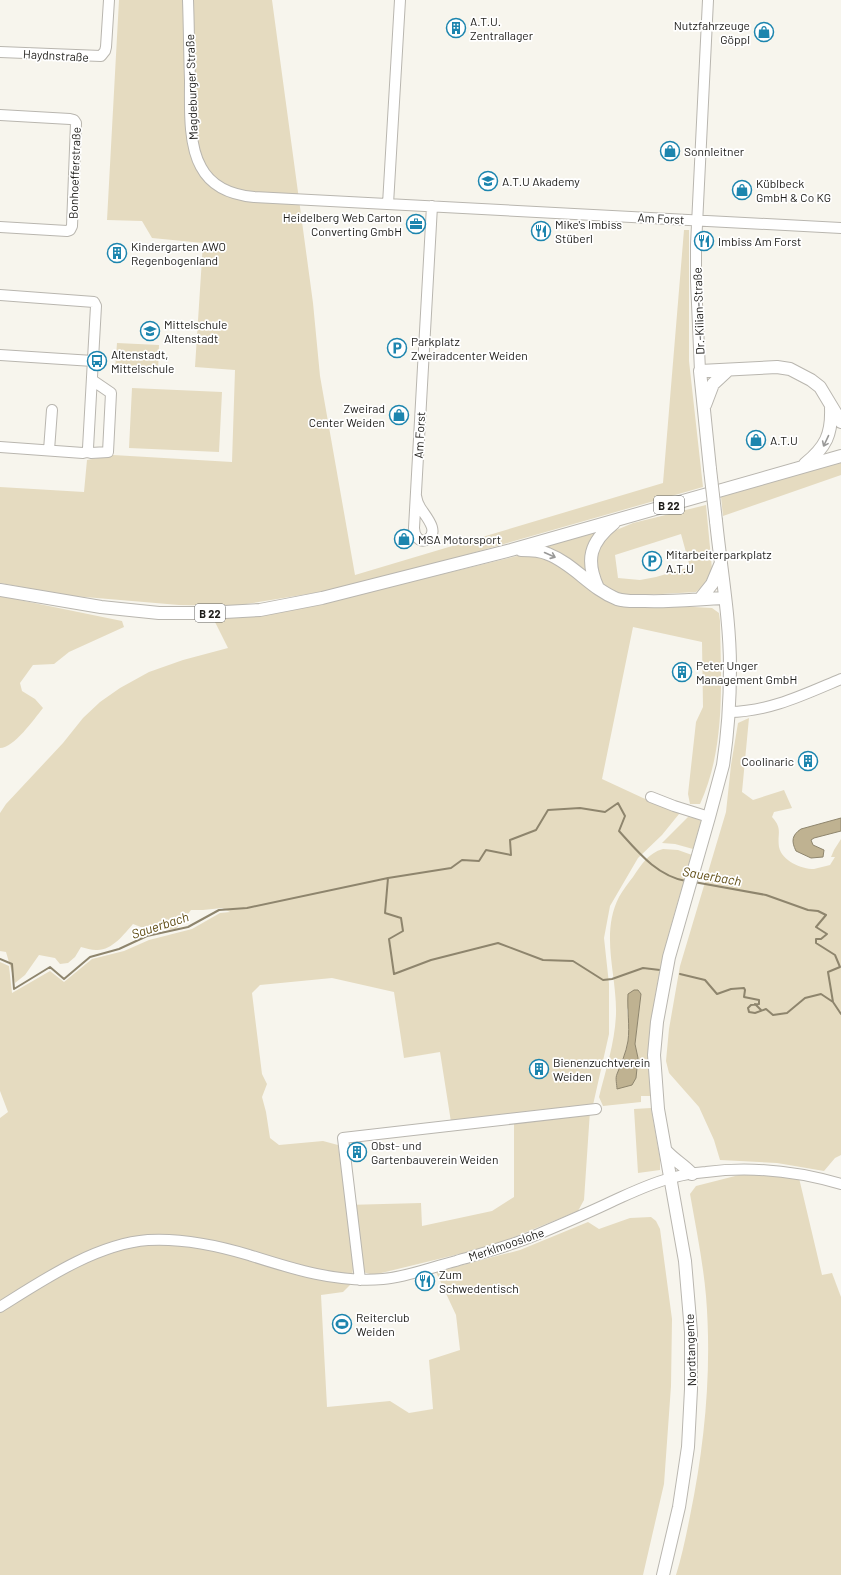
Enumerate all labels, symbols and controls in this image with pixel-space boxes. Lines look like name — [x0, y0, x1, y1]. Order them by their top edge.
place label: A.T.U. Zentrallager — [470, 14, 534, 42]
building icon: A.T.U. Zentrallager — [445, 17, 467, 39]
place label: Nutzfahrzeuge Göppl — [674, 18, 750, 46]
shop icon: Nutzfahrzeuge Göppl — [753, 21, 775, 43]
street label: Magdeburger Straße — [182, 34, 200, 140]
street label: Haydnstraße — [23, 46, 89, 64]
street label: Bonhoefferstraße — [65, 127, 83, 219]
shop icon: Sonnleitner — [659, 140, 681, 162]
place label: Sonnleitner — [684, 144, 745, 158]
school or university icon: A.T.U Akademy — [477, 170, 499, 192]
place label: A.T.U Akademy — [502, 174, 580, 188]
place label: Küblbeck GmbH & Co KG — [756, 176, 831, 204]
shop icon: Küblbeck GmbH & Co KG — [731, 179, 753, 201]
place label: Heidelberg Web Carton Converting GmbH — [283, 210, 402, 238]
street label: Am Forst — [637, 210, 685, 226]
office icon: Heidelberg Web Carton Converting GmbH — [405, 213, 427, 235]
place label: Mike's Imbiss Stüberl — [555, 217, 622, 245]
restaurant icon: Mike's Imbiss Stüberl — [530, 220, 552, 242]
restaurant icon: Imbiss Am Forst — [693, 230, 715, 252]
place label: Imbiss Am Forst — [718, 234, 801, 248]
place label: Kindergarten AWO Regenbogenland — [131, 239, 226, 267]
building icon: Kindergarten AWO Regenbogenland — [106, 242, 128, 264]
street label: Dr.-Kilian-Straße — [689, 267, 707, 355]
place label: Mittelschule Altenstadt — [164, 317, 227, 345]
school or university icon: Mittelschule Altenstadt — [139, 320, 161, 342]
place label: Parkplatz Zweiradcenter Weiden — [411, 334, 528, 362]
parking icon: Parkplatz Zweiradcenter Weiden — [386, 337, 408, 359]
place label: Altenstadt, Mittelschule — [111, 347, 174, 375]
bus stop icon: Altenstadt, Mittelschule — [86, 350, 108, 372]
place label: Zweirad Center Weiden — [309, 401, 385, 429]
shop icon: Zweirad Center Weiden — [388, 404, 410, 426]
street label: Am Forst — [411, 411, 427, 459]
shop icon: A.T.U — [745, 429, 767, 451]
place label: A.T.U — [770, 433, 798, 447]
one-way arrow — [822, 434, 829, 446]
road number: B 22 — [654, 496, 684, 514]
shop icon: MSA Motorsport — [393, 528, 415, 550]
place label: MSA Motorsport — [418, 532, 501, 546]
place label: Mitarbeiterparkplatz A.T.U — [666, 547, 772, 575]
parking icon: Mitarbeiterparkplatz A.T.U — [641, 550, 663, 572]
one-way arrow — [543, 552, 555, 559]
road number: B 22 — [195, 604, 225, 622]
place label: Peter Unger Management GmbH — [696, 658, 797, 686]
building icon: Peter Unger Management GmbH — [671, 661, 693, 683]
building icon: Coolinaric — [797, 750, 819, 772]
place label: Coolinaric — [742, 754, 794, 768]
water label: Sauerbach — [681, 863, 743, 889]
water label: Sauerbach — [129, 908, 191, 942]
place label: Bienenzuchtverein Weiden — [553, 1055, 650, 1083]
building icon: Bienenzuchtverein Weiden — [528, 1058, 550, 1080]
place label: Obst- und Gartenbauverein Weiden — [371, 1138, 498, 1166]
building icon: Obst- und Gartenbauverein Weiden — [346, 1141, 368, 1163]
street label: Merklmooslohe — [466, 1225, 546, 1263]
place label: Zum Schwedentisch — [439, 1267, 519, 1295]
restaurant icon: Zum Schwedentisch — [414, 1270, 436, 1292]
place label: Reiterclub Weiden — [356, 1310, 410, 1338]
sports icon: Reiterclub Weiden — [331, 1313, 353, 1335]
street label: Nordtangente — [682, 1314, 698, 1386]

